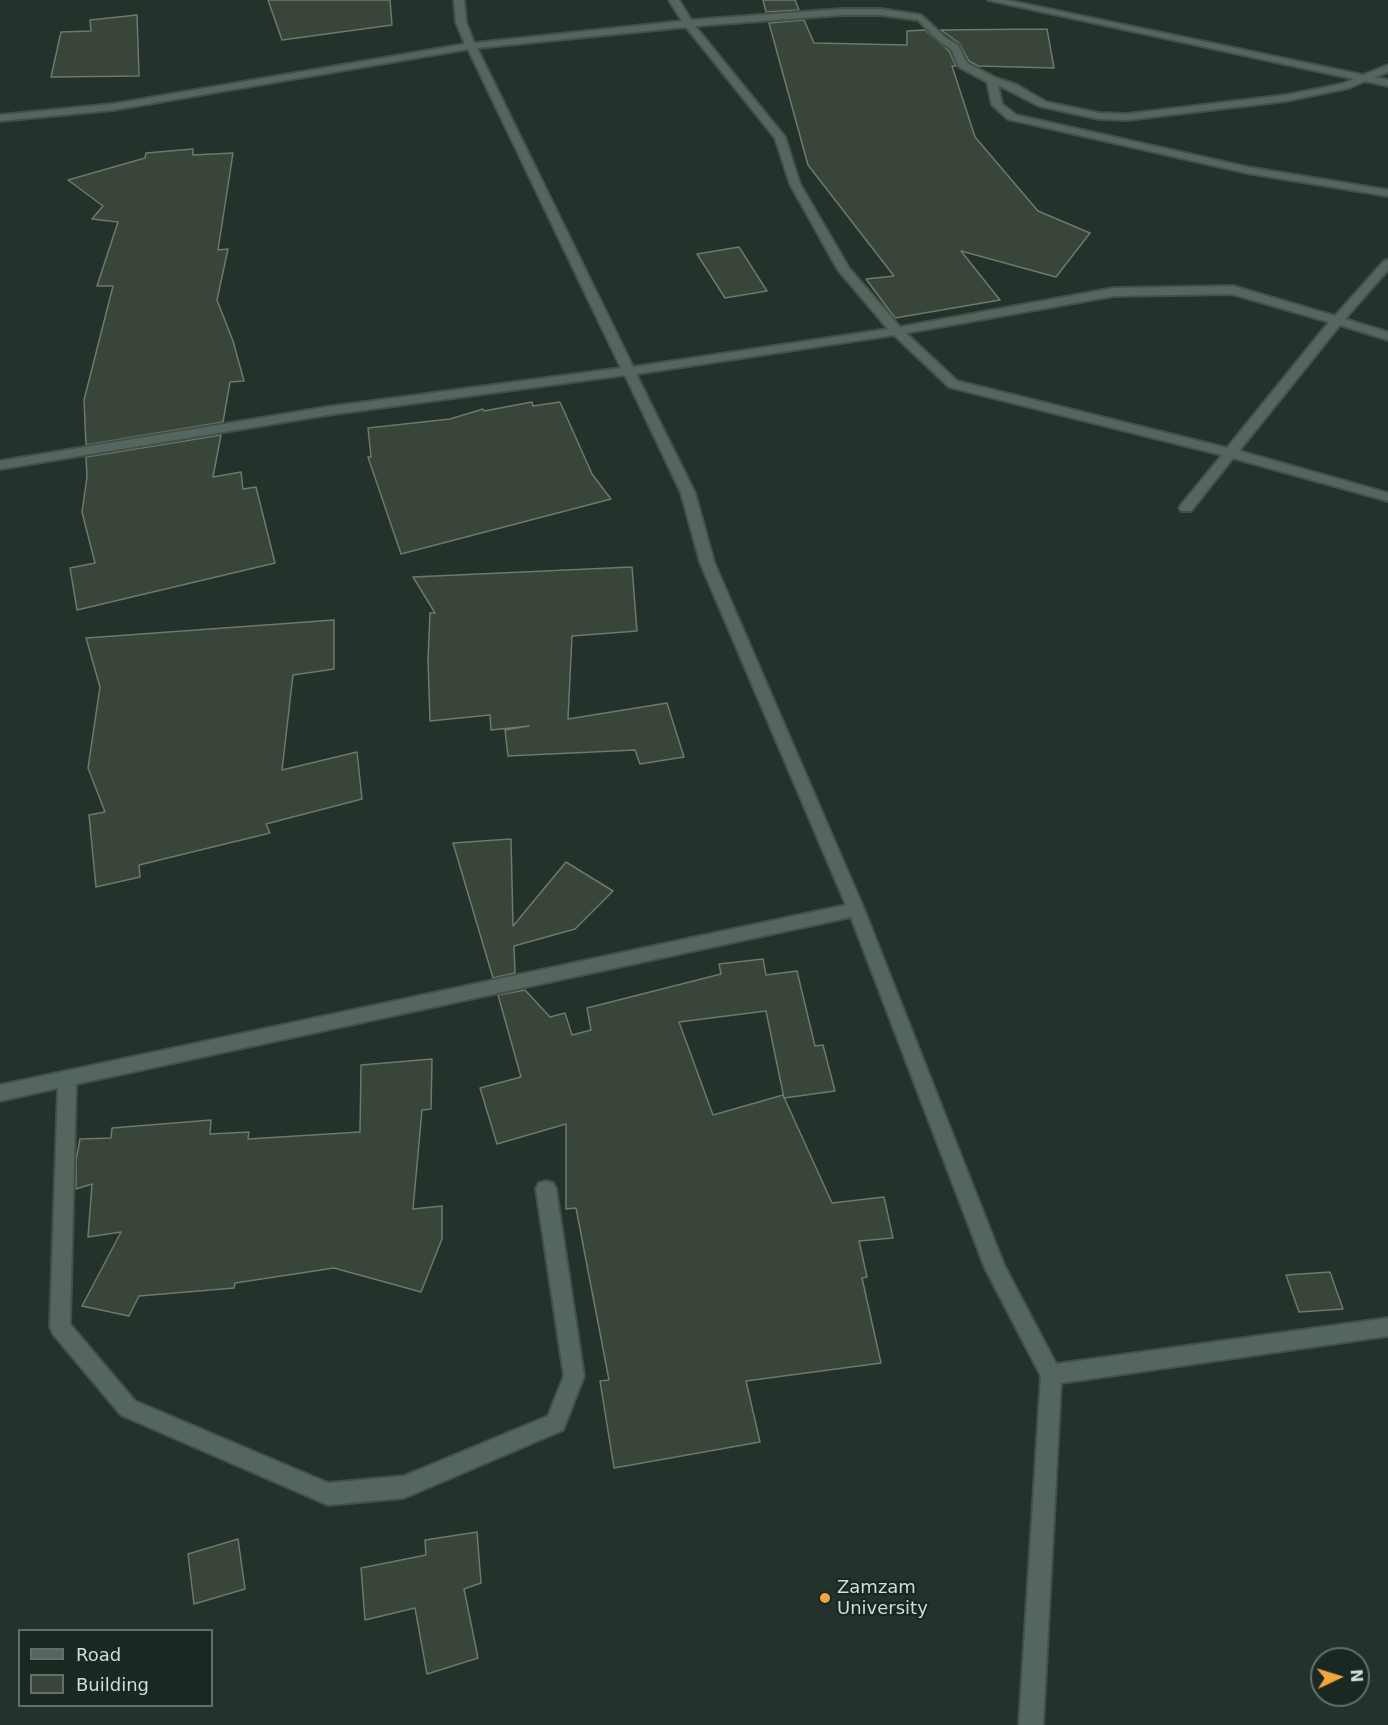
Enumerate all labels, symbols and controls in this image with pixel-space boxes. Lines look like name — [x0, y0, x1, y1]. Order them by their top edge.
place label: Zamzam University — [837, 1577, 928, 1620]
marker: Zamzam University — [818, 1591, 832, 1605]
legend — [18, 1629, 213, 1707]
text: Road — [76, 1644, 121, 1665]
north arrow — [1310, 1647, 1370, 1707]
text: N — [1347, 1668, 1366, 1683]
text: Building — [76, 1674, 149, 1695]

